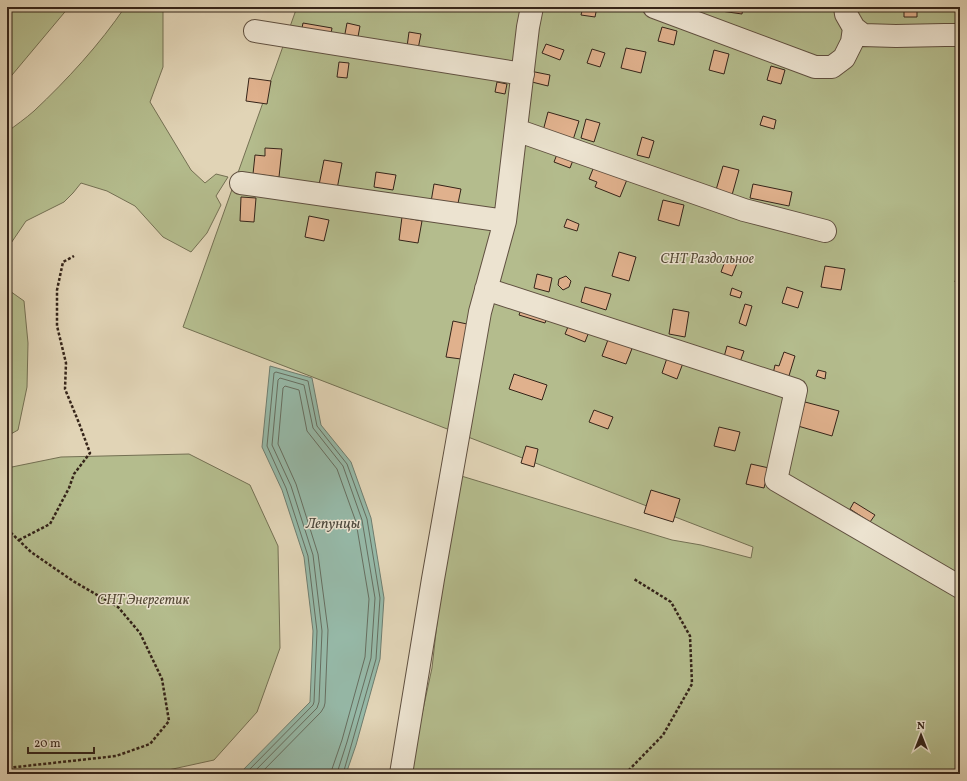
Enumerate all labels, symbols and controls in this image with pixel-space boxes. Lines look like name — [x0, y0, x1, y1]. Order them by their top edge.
park label: СНТ Раздольное — [660, 250, 754, 269]
water label: Лепунцы — [305, 514, 361, 535]
park label: СНТ Энергетик — [97, 591, 189, 610]
north arrow — [901, 715, 941, 755]
text: N — [917, 719, 925, 734]
scale bar — [28, 729, 94, 755]
text: 20 m — [34, 736, 61, 752]

